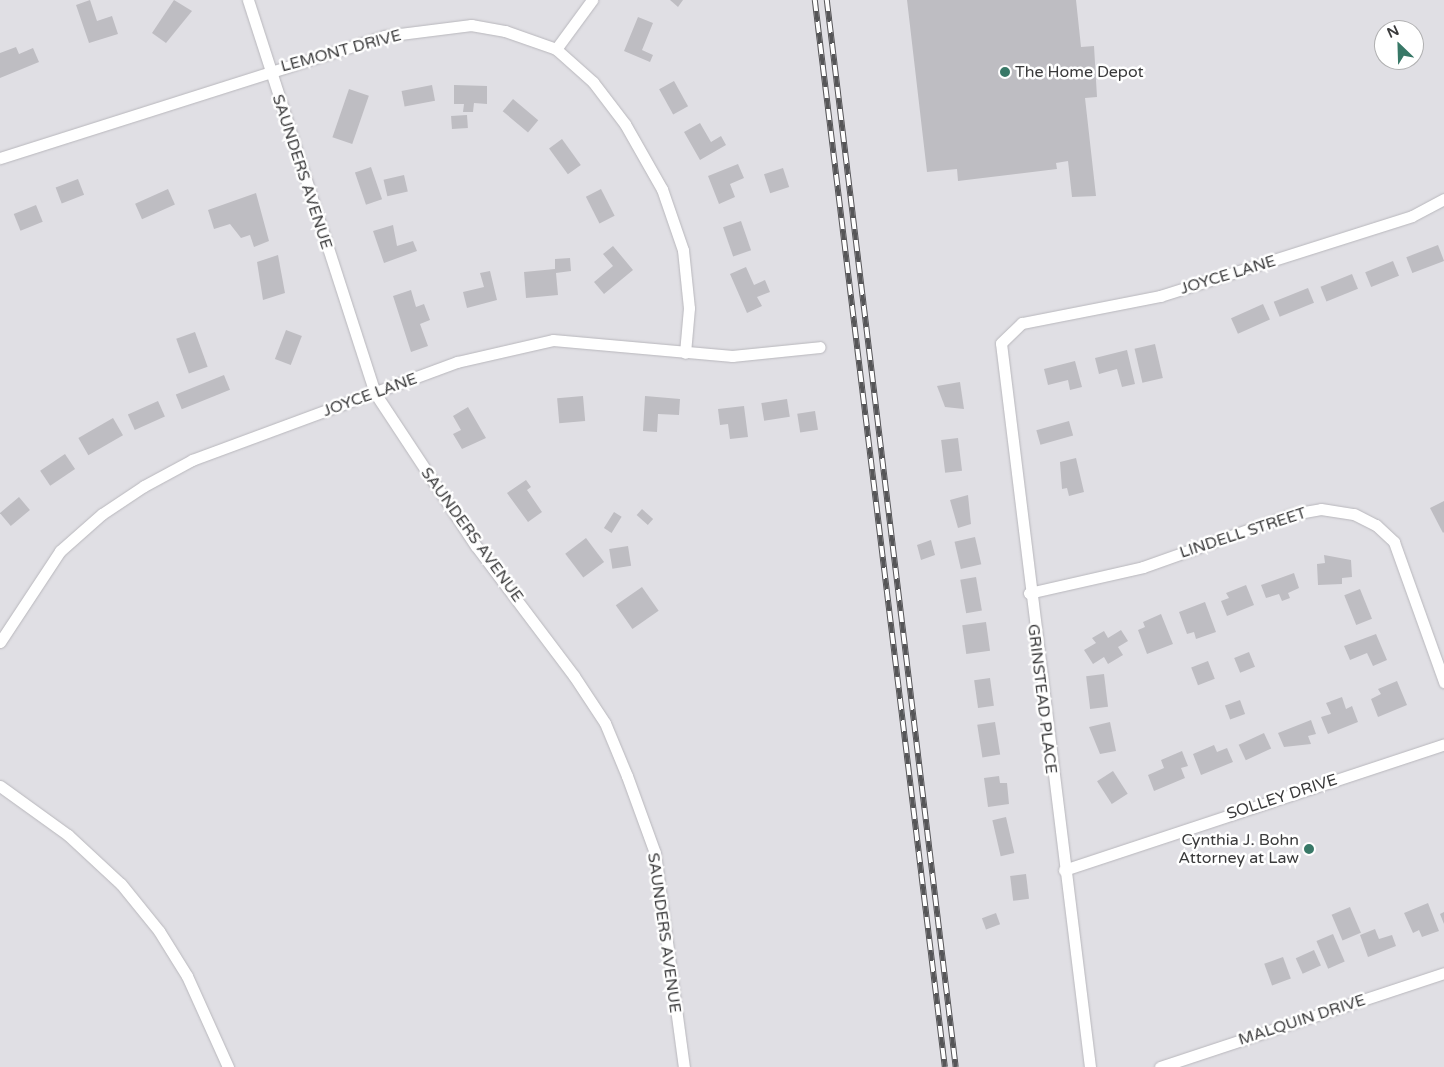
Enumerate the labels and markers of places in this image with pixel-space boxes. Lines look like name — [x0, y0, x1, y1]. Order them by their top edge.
place label: The Home Depot — [1015, 62, 1144, 82]
marker: The Home Depot — [999, 66, 1011, 78]
place label: Cynthia J. Bohn Attorney at Law — [1178, 830, 1299, 868]
marker: Cynthia J. Bohn Attorney at Law — [1303, 843, 1315, 855]

